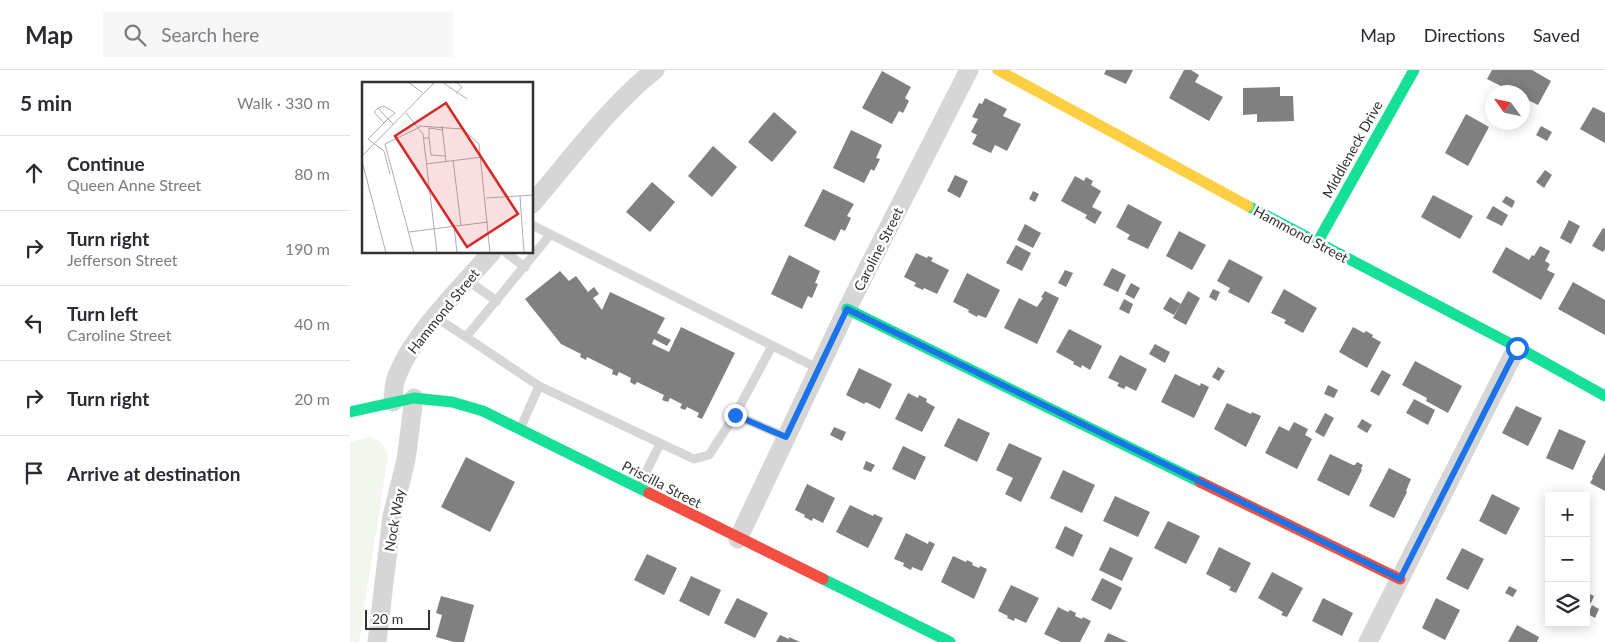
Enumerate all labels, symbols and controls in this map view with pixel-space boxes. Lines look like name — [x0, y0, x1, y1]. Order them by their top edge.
search box — [103, 12, 453, 57]
text: Map — [25, 20, 73, 49]
icon: search — [121, 21, 149, 49]
text: Search here — [161, 23, 259, 46]
text: Map — [1360, 24, 1396, 46]
text: Directions — [1424, 24, 1505, 46]
text: Saved — [1533, 24, 1580, 46]
inset map — [362, 82, 534, 254]
north arrow — [1485, 85, 1530, 130]
text: 5 min — [20, 90, 72, 115]
text: Walk · 330 m — [237, 93, 330, 112]
street label: Middleneck Drive — [1318, 97, 1386, 201]
text: Continue — [67, 152, 145, 175]
icon: ahead — [20, 159, 48, 187]
text: 80 m — [294, 164, 330, 183]
text: Queen Anne Street — [67, 175, 201, 194]
street label: Hammond Street — [1251, 202, 1351, 266]
street label: Caroline Street — [850, 204, 906, 294]
text: Turn right — [67, 227, 149, 250]
icon: right — [20, 234, 48, 262]
text: 190 m — [285, 239, 330, 258]
text: Jefferson Street — [67, 250, 178, 269]
street label: Hammond Street — [404, 265, 482, 357]
text: Turn left — [67, 302, 138, 325]
icon: left — [20, 309, 48, 337]
text: 40 m — [294, 314, 330, 333]
text: Caroline Street — [67, 325, 171, 344]
route start — [1506, 337, 1529, 360]
icon: right — [20, 384, 48, 412]
text: Turn right — [67, 387, 149, 410]
text: 20 m — [294, 389, 330, 408]
route end — [724, 404, 747, 427]
street label: Priscilla Street — [619, 457, 705, 511]
icon: arrive — [20, 459, 48, 487]
text: Arrive at destination — [67, 462, 240, 485]
street label: Nock Way — [380, 487, 408, 553]
map controls — [1545, 492, 1590, 627]
button: + — [1545, 492, 1590, 537]
button: − — [1545, 537, 1590, 582]
button: layers — [1545, 582, 1590, 627]
scale bar — [365, 607, 430, 630]
text: 20 m — [372, 610, 403, 627]

